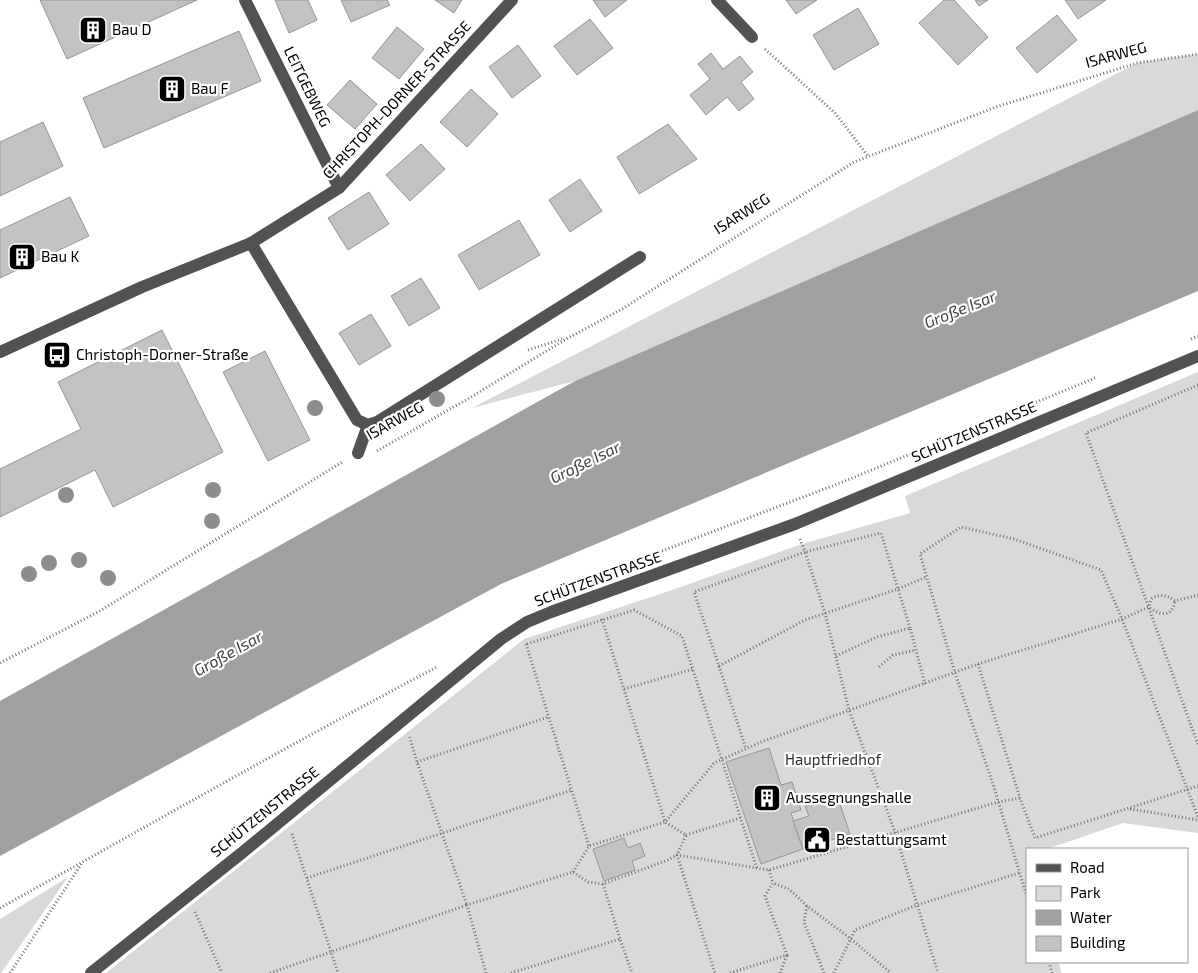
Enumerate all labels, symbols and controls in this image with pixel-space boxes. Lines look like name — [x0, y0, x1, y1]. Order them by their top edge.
building icon: Bau D — [78, 15, 108, 45]
street label: CHRISTOPH-DORNER-STRASSE — [318, 17, 474, 182]
place label: Bau D — [112, 20, 151, 38]
street label: ISARWEG — [1083, 37, 1148, 71]
street label: LEITGEBWEG — [281, 43, 335, 130]
building icon: Bau F — [157, 74, 187, 104]
place label: Bau F — [191, 79, 229, 97]
street label: ISARWEG — [710, 189, 773, 237]
building icon: Bau K — [7, 242, 37, 272]
place label: Bau K — [41, 247, 79, 265]
water label: Große Isar — [921, 285, 999, 332]
bus stop icon: Christoph-Dorner-Straße — [42, 340, 72, 370]
place label: Christoph-Dorner-Straße — [76, 345, 249, 363]
street label: ISARWEG — [363, 397, 426, 443]
street label: SCHÜTZENSTRASSE — [908, 397, 1039, 466]
water label: Große Isar — [547, 436, 624, 487]
street label: SCHÜTZENSTRASSE — [532, 547, 664, 609]
water label: Große Isar — [190, 626, 266, 679]
park label: Hauptfriedhof — [785, 750, 881, 768]
street label: SCHÜTZENSTRASSE — [207, 762, 322, 860]
building icon: Aussegnungshalle — [752, 783, 782, 813]
place label: Aussegnungshalle — [786, 788, 911, 806]
public building icon: Bestattungsamt — [802, 825, 832, 855]
place label: Bestattungsamt — [836, 830, 947, 848]
legend — [1026, 848, 1188, 963]
text: Road — [1070, 858, 1105, 876]
text: Park — [1070, 883, 1101, 901]
text: Water — [1070, 908, 1112, 926]
text: Building — [1070, 933, 1126, 951]

